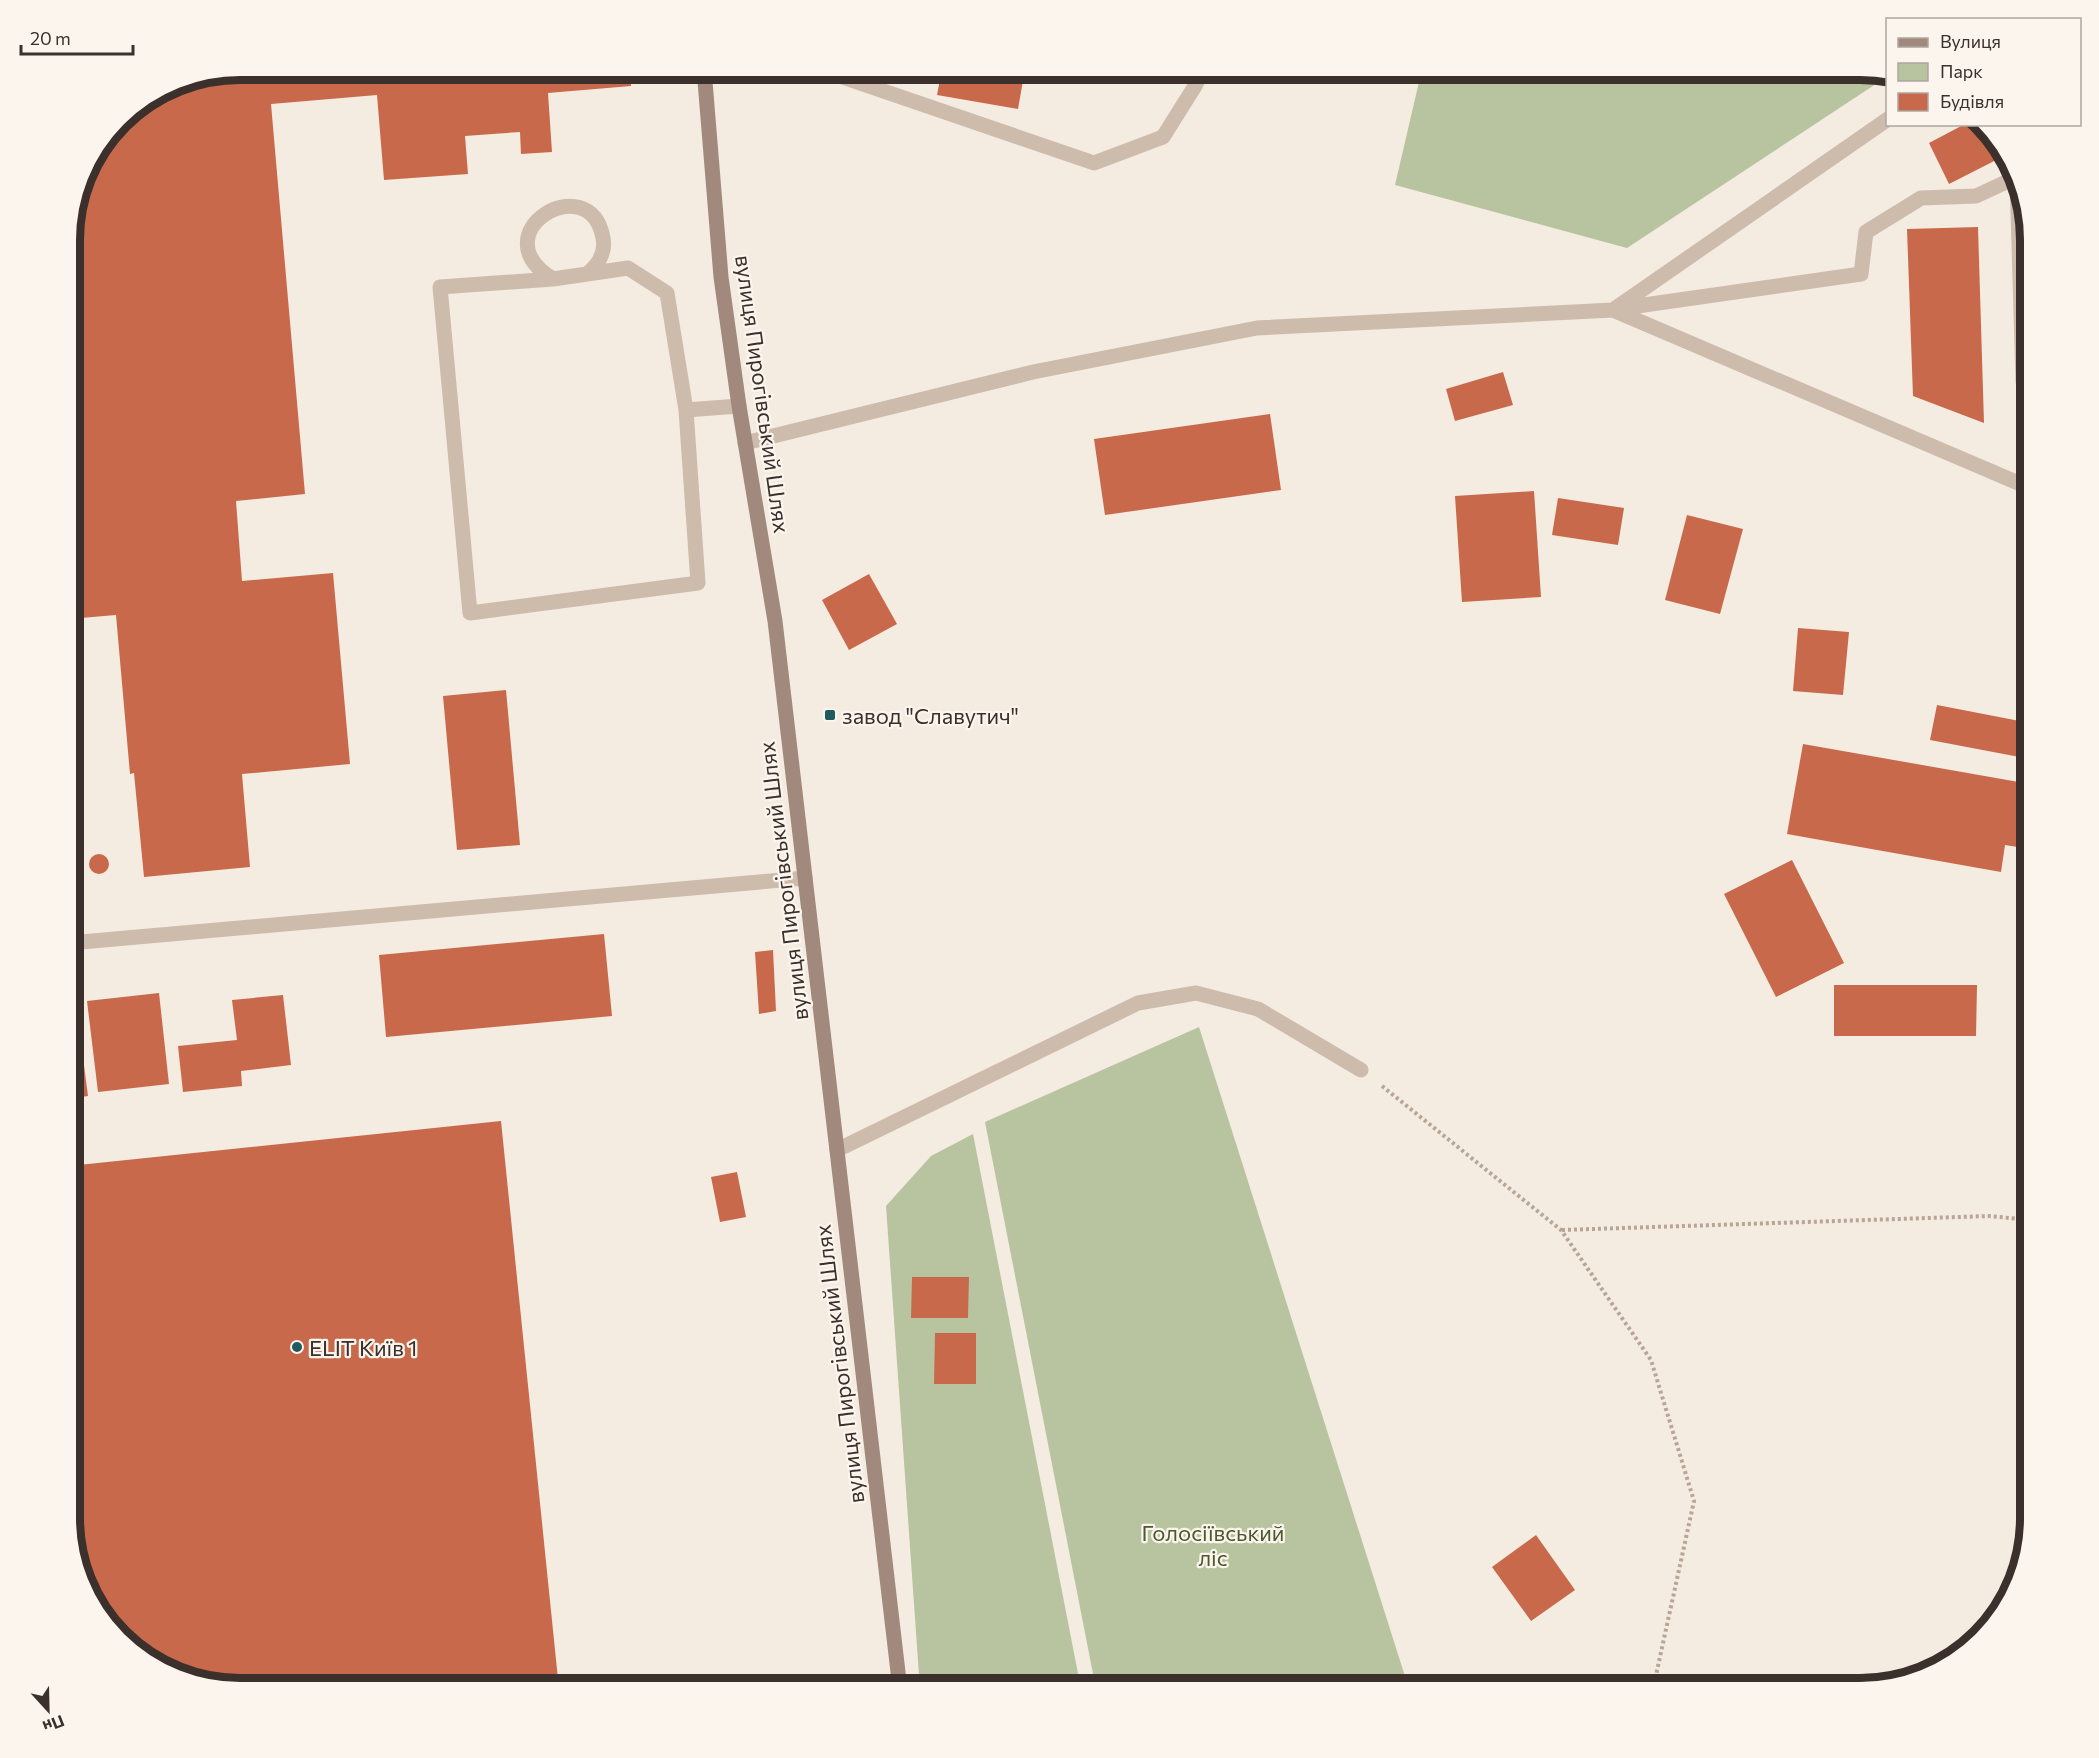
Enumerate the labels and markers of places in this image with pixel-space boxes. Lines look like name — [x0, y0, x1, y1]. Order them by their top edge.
place label: завод "Славутич" — [842, 702, 1019, 729]
marker: завод "Славутич" — [823, 708, 837, 722]
place label: ELIT Київ 1 — [309, 1334, 417, 1361]
marker: ELIT Київ 1 — [290, 1340, 304, 1354]

